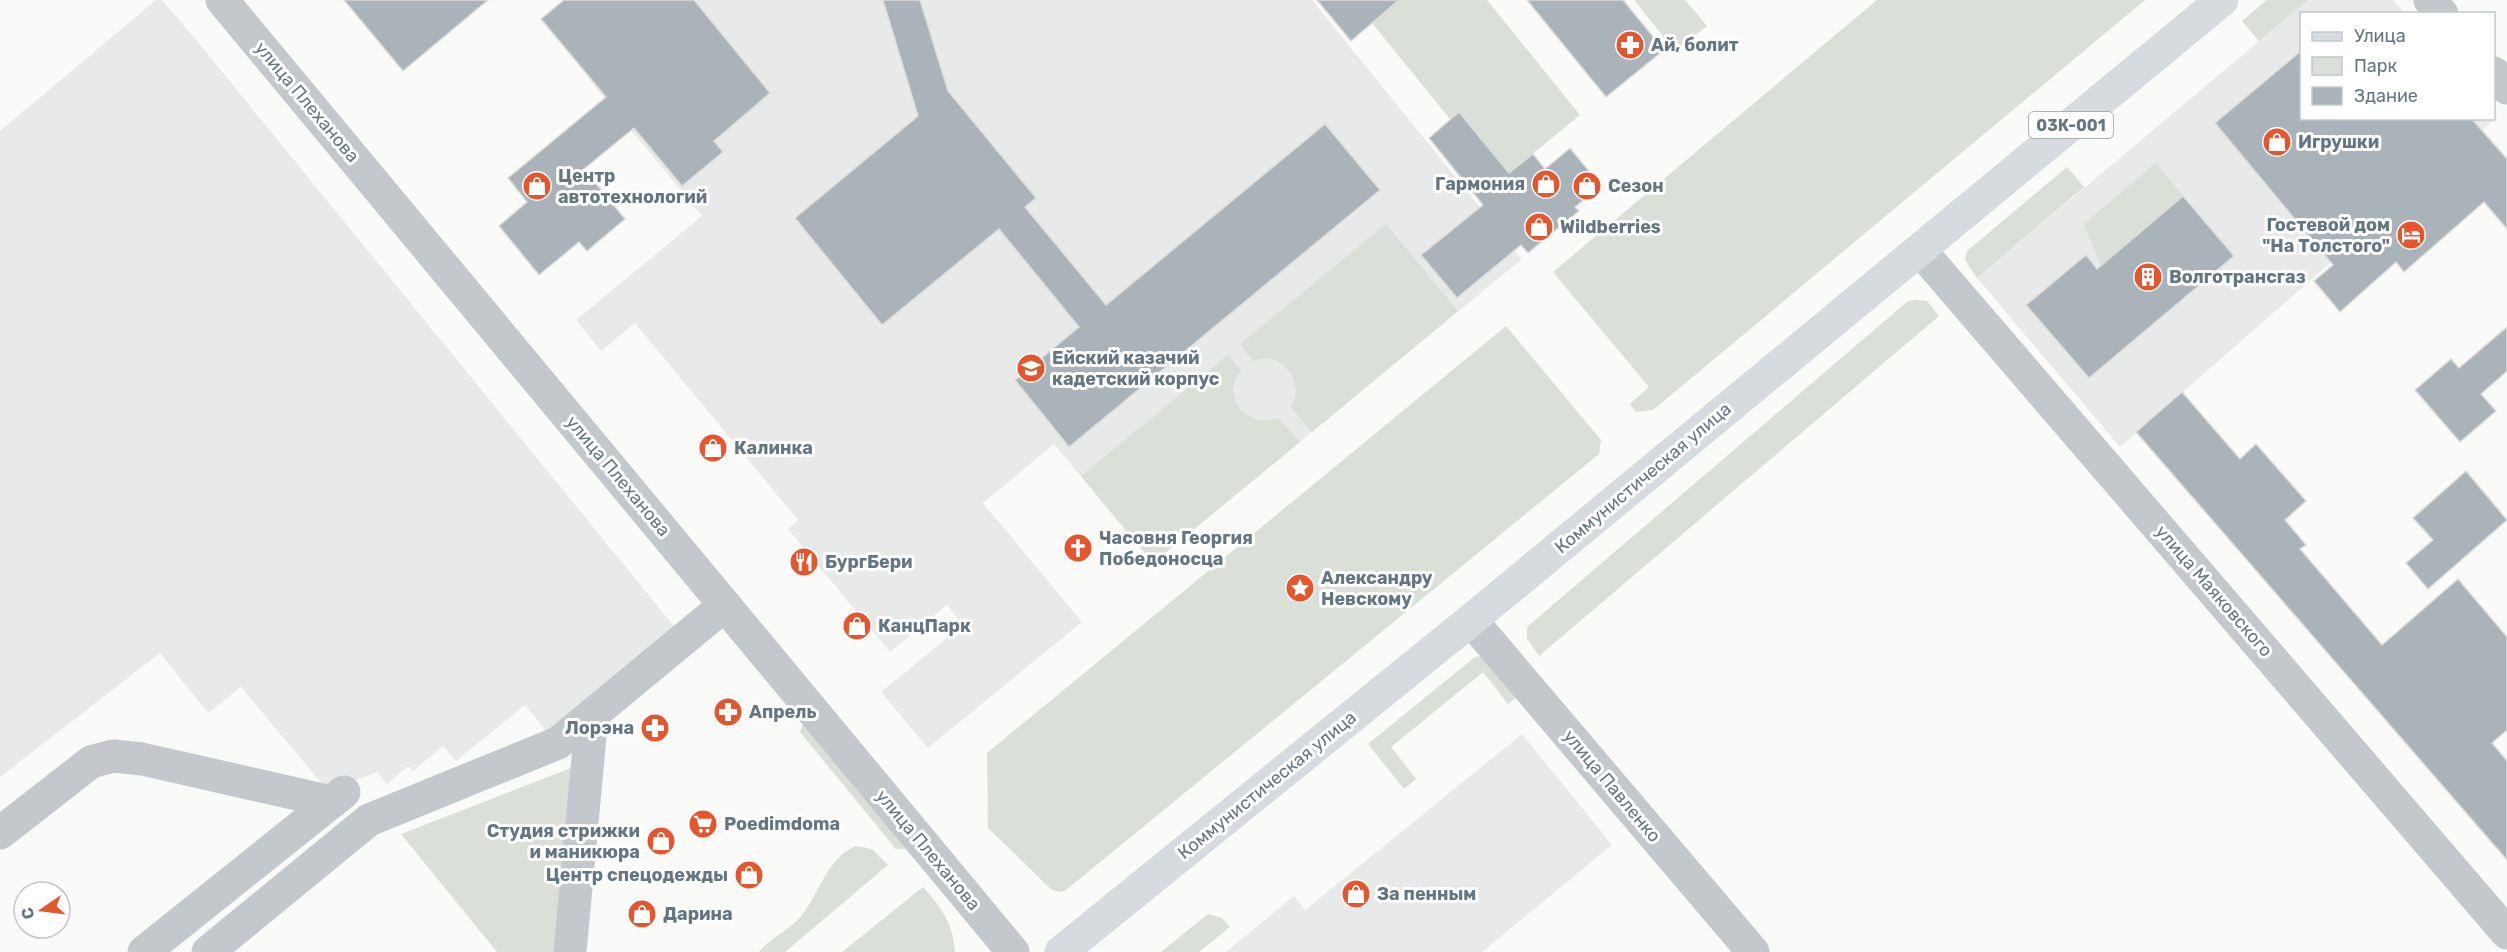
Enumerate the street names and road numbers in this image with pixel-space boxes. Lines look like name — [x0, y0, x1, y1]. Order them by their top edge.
street label: улица Плеханова — [250, 37, 364, 167]
road number: 03К-001 — [2029, 112, 2113, 138]
street label: Коммунистическая улица — [1550, 398, 1736, 558]
street label: улица Плеханова — [561, 411, 675, 541]
street label: улица Маяковского — [2151, 521, 2277, 661]
street label: Коммунистическая улица — [1173, 706, 1361, 864]
street label: улица Павленко — [1559, 725, 1665, 847]
street label: улица Плеханова — [871, 785, 985, 915]

